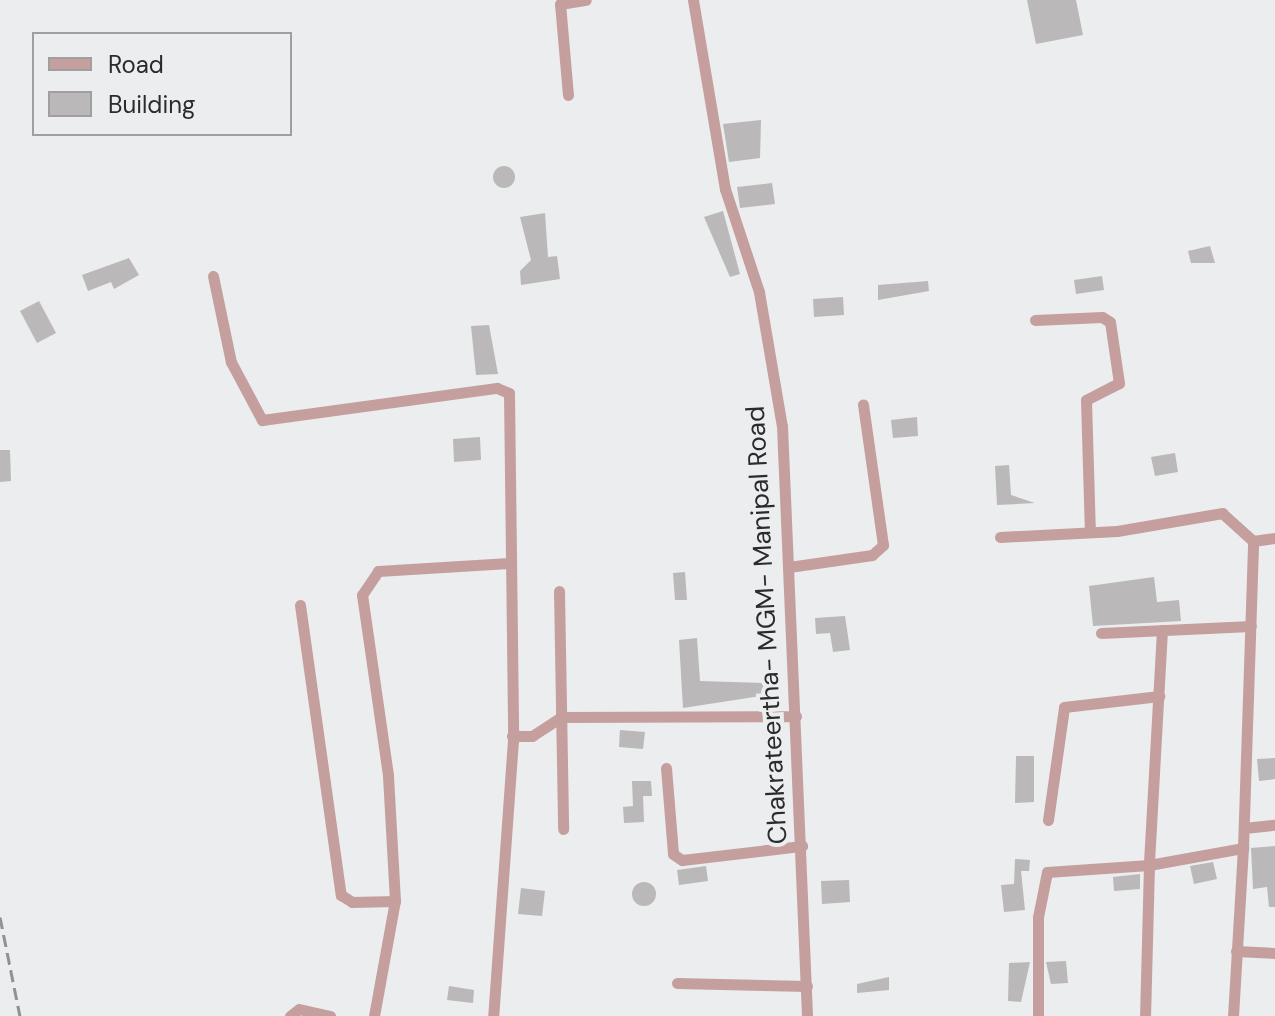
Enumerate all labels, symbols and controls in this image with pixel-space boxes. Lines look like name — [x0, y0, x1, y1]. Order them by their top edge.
legend — [32, 32, 292, 136]
text: Road — [108, 49, 164, 80]
text: Building — [108, 89, 195, 120]
street label: Chakrateertha- MGM- Manipal Road — [740, 405, 794, 845]

